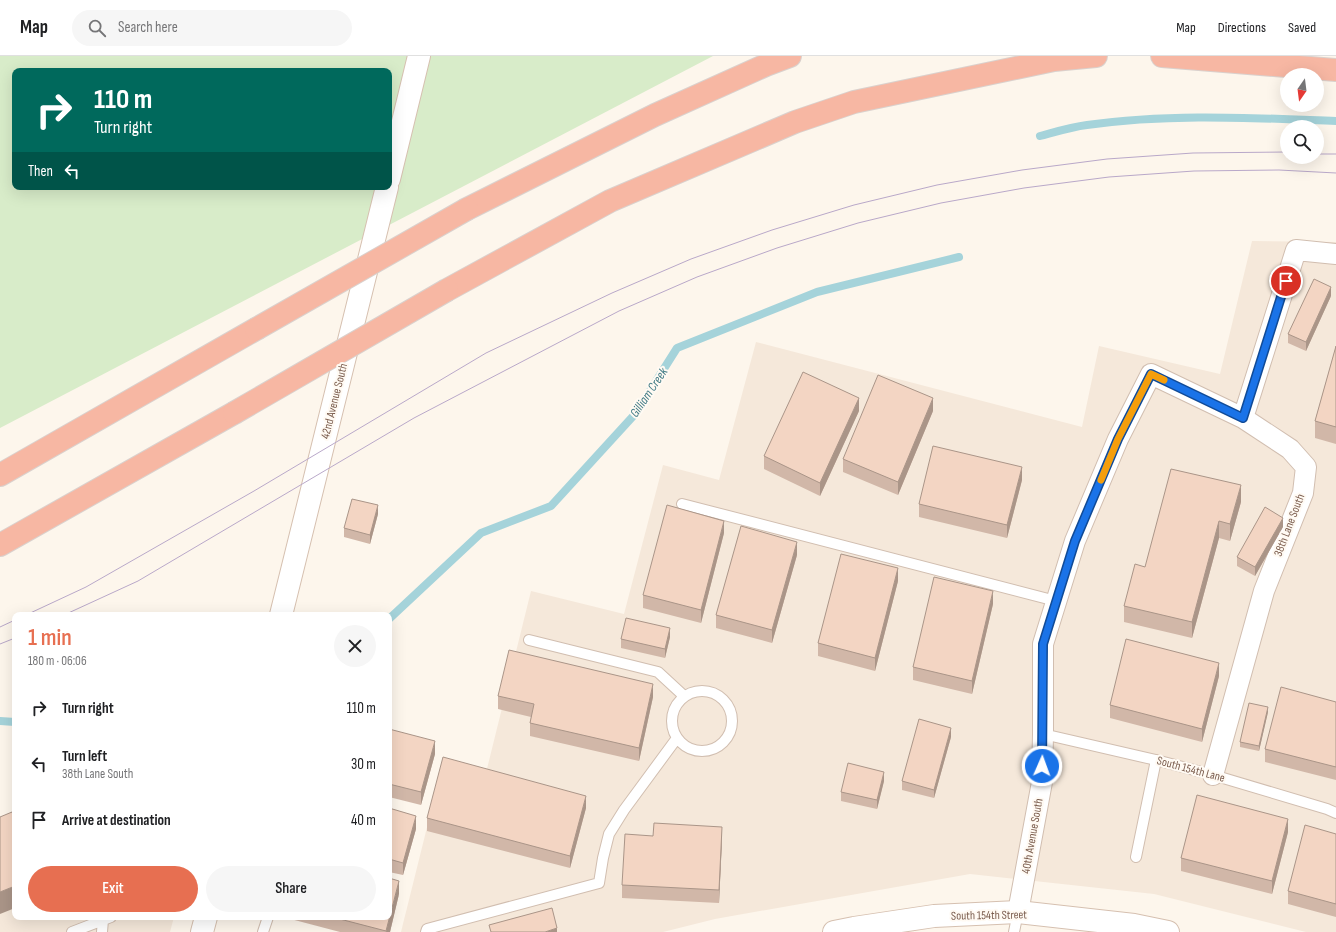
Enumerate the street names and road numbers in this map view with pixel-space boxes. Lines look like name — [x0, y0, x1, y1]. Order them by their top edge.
street label: 42nd Avenue South — [318, 362, 351, 440]
street label: 38th Lane South — [1271, 492, 1308, 559]
street label: South 154th Lane — [1155, 753, 1227, 786]
street label: 40th Avenue South — [1018, 797, 1046, 875]
street label: South 154th Street — [951, 907, 1027, 924]

